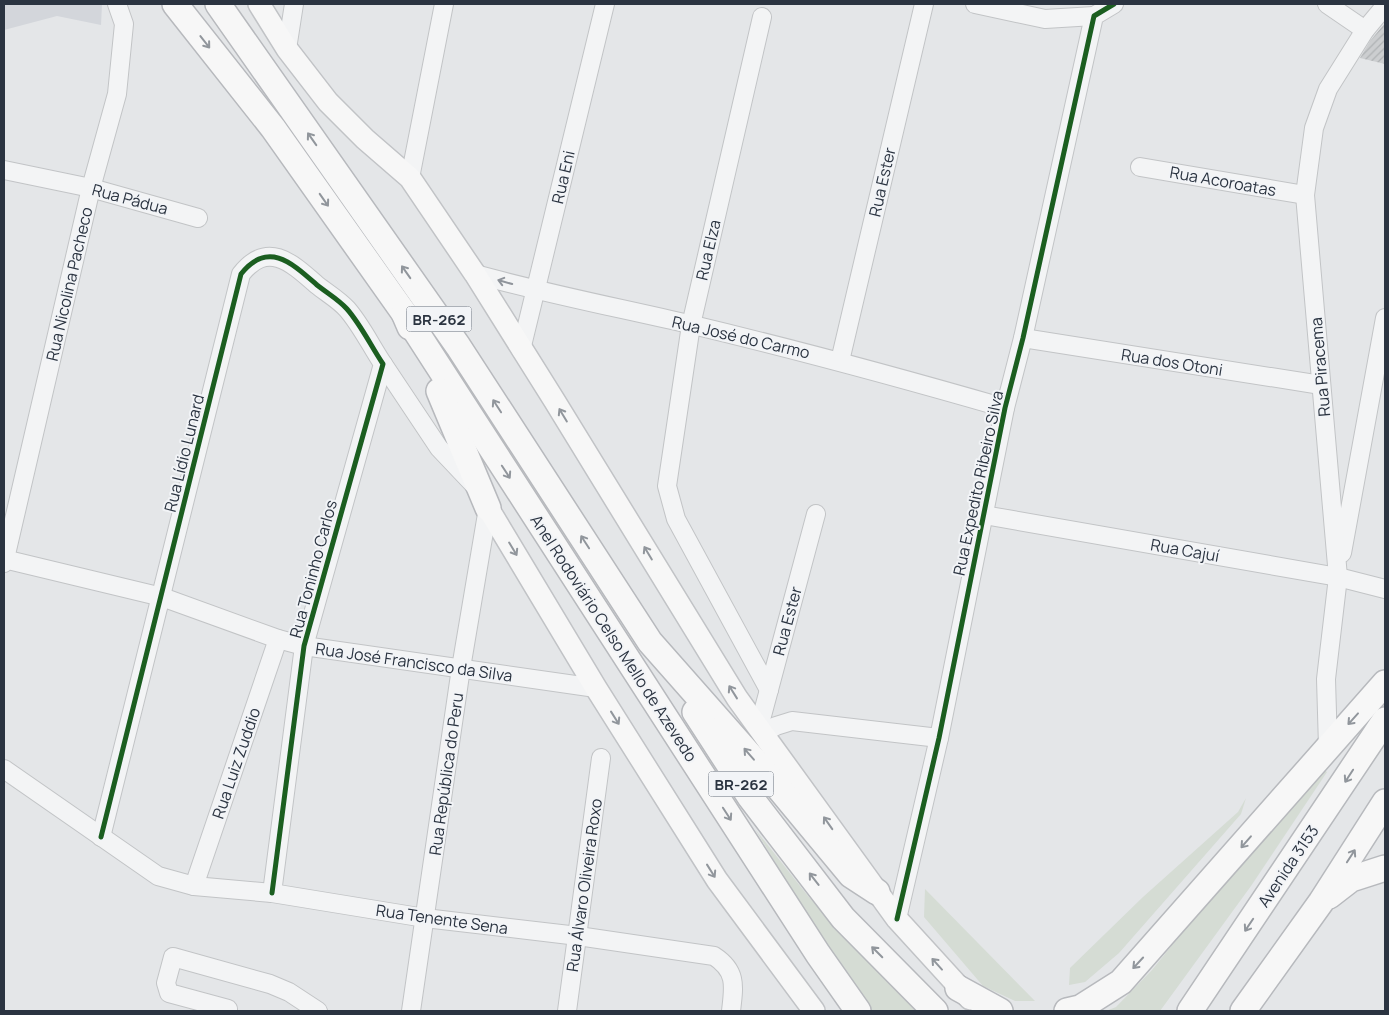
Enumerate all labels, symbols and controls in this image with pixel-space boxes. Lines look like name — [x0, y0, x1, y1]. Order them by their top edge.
one-way arrow — [200, 35, 211, 48]
one-way arrow — [307, 132, 317, 146]
street label: Rua Ester — [863, 145, 901, 219]
street label: Rua Eni — [546, 148, 580, 206]
street label: Rua Acoroatas — [1168, 161, 1278, 201]
street label: Rua Pádua — [90, 178, 170, 220]
one-way arrow — [319, 193, 329, 207]
street label: Rua Nicolina Pacheco — [41, 205, 97, 363]
street label: Rua Elza — [690, 218, 726, 282]
one-way arrow — [401, 265, 411, 279]
one-way arrow — [498, 277, 514, 287]
road number: BR-262 — [406, 306, 472, 332]
street label: Rua José do Carmo — [670, 310, 812, 364]
street label: Rua Piracema — [1305, 316, 1335, 418]
street label: Rua dos Otoni — [1120, 343, 1224, 381]
street label: Rua Expedito Ribeiro Silva — [948, 388, 1008, 578]
street label: Rua Lídio Lunard — [159, 392, 209, 514]
one-way arrow — [491, 399, 502, 413]
one-way arrow — [558, 408, 568, 422]
one-way arrow — [501, 464, 511, 478]
street label: Rua Toninho Carlos — [284, 498, 342, 640]
street label: Anel Rodoviário Celso Mello de Azevedo — [526, 510, 702, 766]
street label: Rua Cajuí — [1149, 533, 1221, 567]
one-way arrow — [580, 536, 590, 550]
one-way arrow — [509, 542, 519, 556]
one-way arrow — [643, 547, 653, 561]
street label: Rua Ester — [767, 584, 807, 658]
street label: Rua José Francisco da Silva — [314, 637, 514, 687]
one-way arrow — [728, 685, 738, 699]
street label: Rua República do Peru — [424, 691, 468, 857]
street label: Rua Luiz Zuddio — [207, 704, 265, 822]
one-way arrow — [611, 711, 621, 725]
one-way arrow — [1347, 713, 1359, 726]
one-way arrow — [743, 748, 755, 761]
one-way arrow — [1344, 768, 1354, 782]
road number: BR-262 — [708, 772, 774, 796]
street label: Rua Álvaro Oliveira Roxo — [561, 797, 607, 973]
one-way arrow — [722, 807, 733, 821]
one-way arrow — [823, 816, 833, 830]
street label: Avenida 3153 — [1252, 821, 1324, 911]
one-way arrow — [1240, 835, 1252, 848]
one-way arrow — [1346, 849, 1356, 863]
one-way arrow — [707, 863, 717, 877]
one-way arrow — [808, 873, 819, 886]
street label: Rua Tenente Sena — [375, 899, 509, 939]
one-way arrow — [1243, 918, 1254, 932]
one-way arrow — [871, 946, 883, 958]
one-way arrow — [931, 957, 943, 970]
one-way arrow — [1132, 957, 1144, 970]

